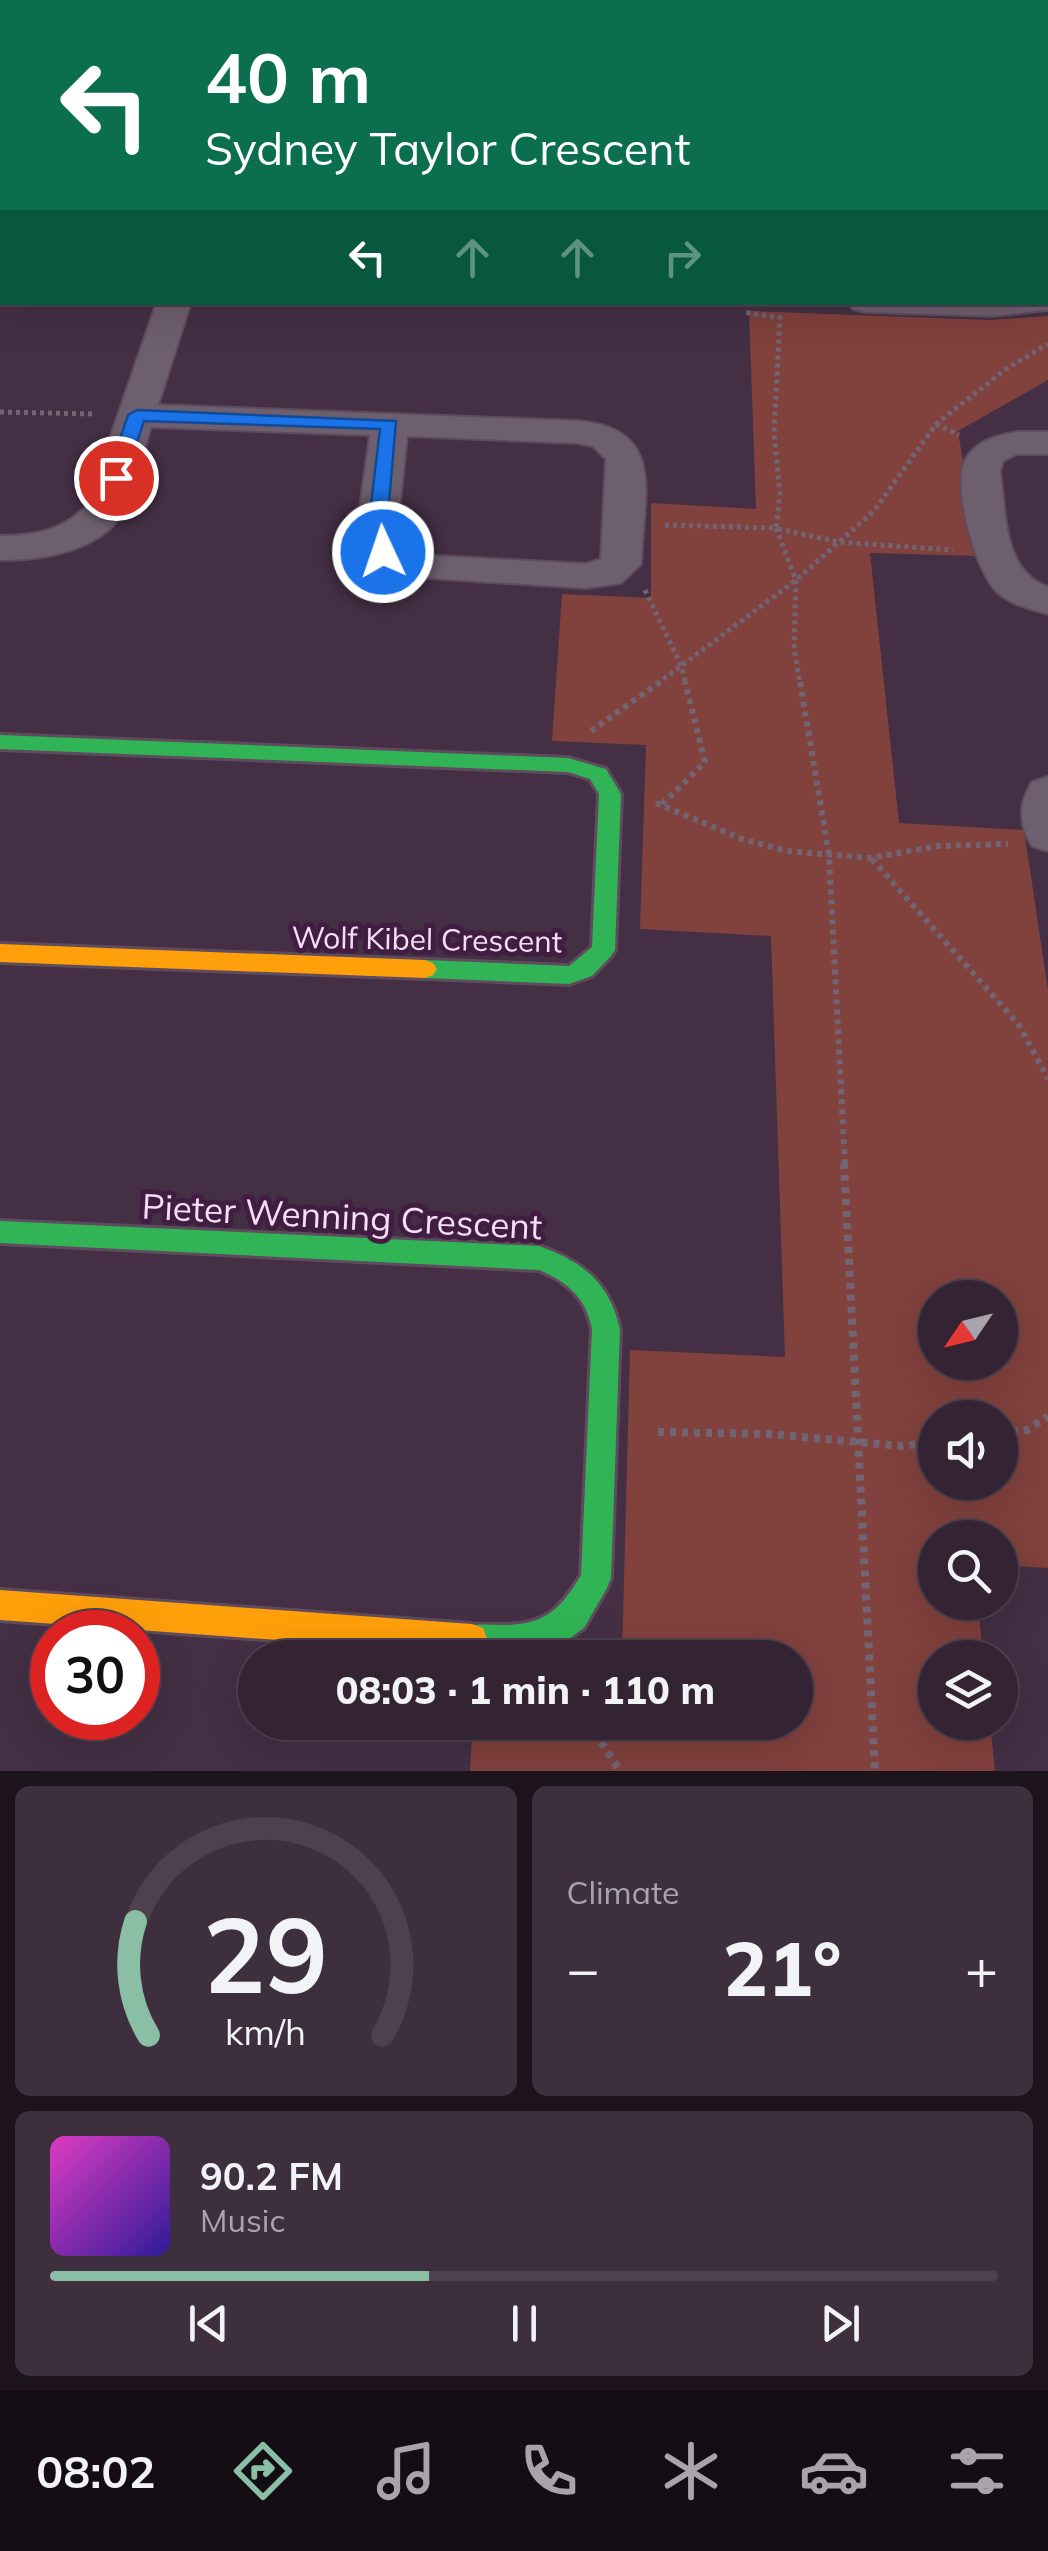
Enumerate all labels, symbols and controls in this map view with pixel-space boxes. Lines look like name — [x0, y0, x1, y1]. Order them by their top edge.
text: 40 m — [205, 33, 371, 121]
icon: left — [40, 40, 170, 170]
text: Sydney Taylor Crescent — [205, 120, 690, 176]
icon: left — [340, 230, 395, 285]
icon: ahead — [445, 230, 500, 285]
icon: ahead — [550, 230, 605, 285]
icon: right — [655, 230, 710, 285]
pin — [74, 436, 159, 521]
icon: arrive — [89, 451, 144, 506]
position arrow — [331, 500, 435, 604]
street label: Wolf Kibel Crescent — [291, 918, 563, 960]
street label: Pieter Wenning Crescent — [141, 1184, 543, 1248]
north arrow — [918, 1280, 1018, 1380]
map controls — [918, 1280, 1018, 1740]
button: sound — [918, 1400, 1018, 1500]
button: search — [918, 1520, 1018, 1620]
speed limit sign: 30 — [30, 1610, 160, 1740]
button: layers — [918, 1640, 1018, 1740]
text: 08:03 · 1 min · 110 m — [336, 1666, 715, 1714]
text: Climate — [567, 1872, 679, 1912]
text: 29 — [203, 1888, 328, 2019]
text: 21° — [723, 1921, 842, 2015]
text: − — [567, 1934, 600, 2003]
text: + — [965, 1934, 998, 2003]
text: km/h — [225, 2009, 306, 2054]
text: 90.2 FM — [200, 2152, 343, 2200]
text: Music — [200, 2200, 285, 2240]
icon: previous — [181, 2296, 236, 2351]
icon: pause — [497, 2296, 552, 2351]
icon: next — [813, 2296, 868, 2351]
icon: directions — [228, 2436, 298, 2506]
icon: music — [371, 2436, 441, 2506]
icon: phone — [514, 2436, 584, 2506]
icon: climate — [656, 2436, 726, 2506]
icon: car — [799, 2436, 869, 2506]
icon: filters — [942, 2436, 1012, 2506]
text: 08:02 — [36, 2443, 156, 2499]

